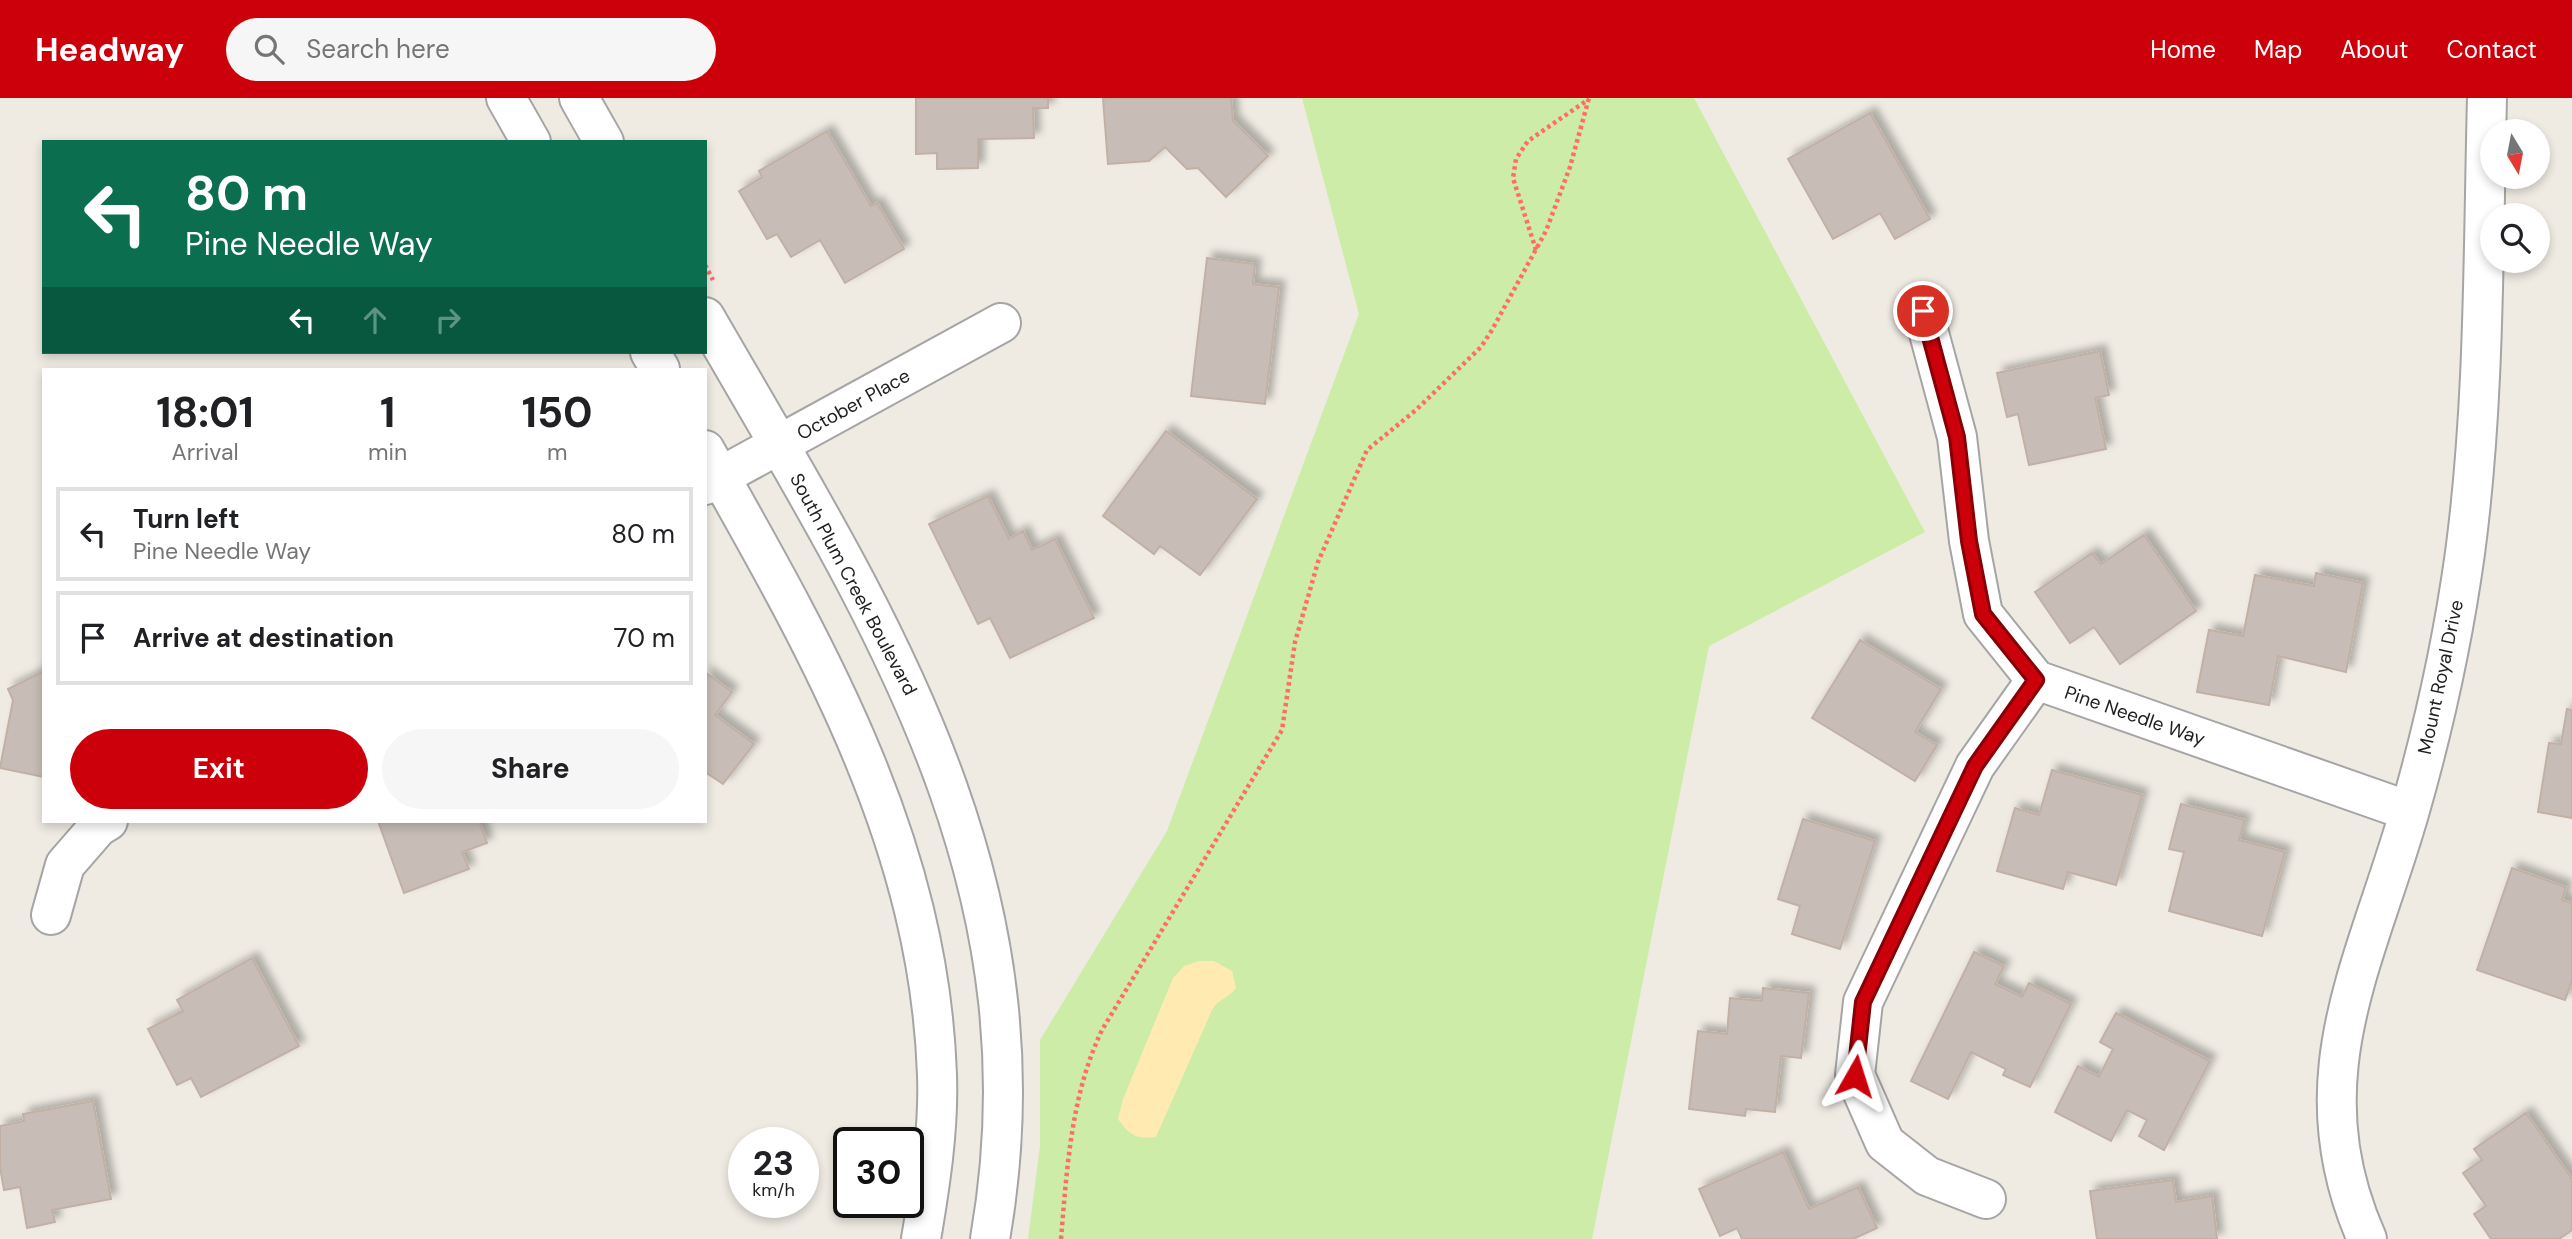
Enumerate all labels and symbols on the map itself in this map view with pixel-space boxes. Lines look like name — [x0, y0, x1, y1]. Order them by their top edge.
north arrow — [2480, 119, 2550, 189]
pin — [1893, 281, 1953, 341]
street label: October Place — [792, 363, 914, 446]
street label: South Plum Creek Boulevard — [784, 469, 923, 700]
street label: Mount Royal Drive — [2412, 598, 2469, 757]
street label: Pine Needle Way — [2061, 680, 2209, 751]
position arrow — [1818, 1039, 1892, 1113]
speed limit sign: 30 — [833, 1127, 924, 1218]

